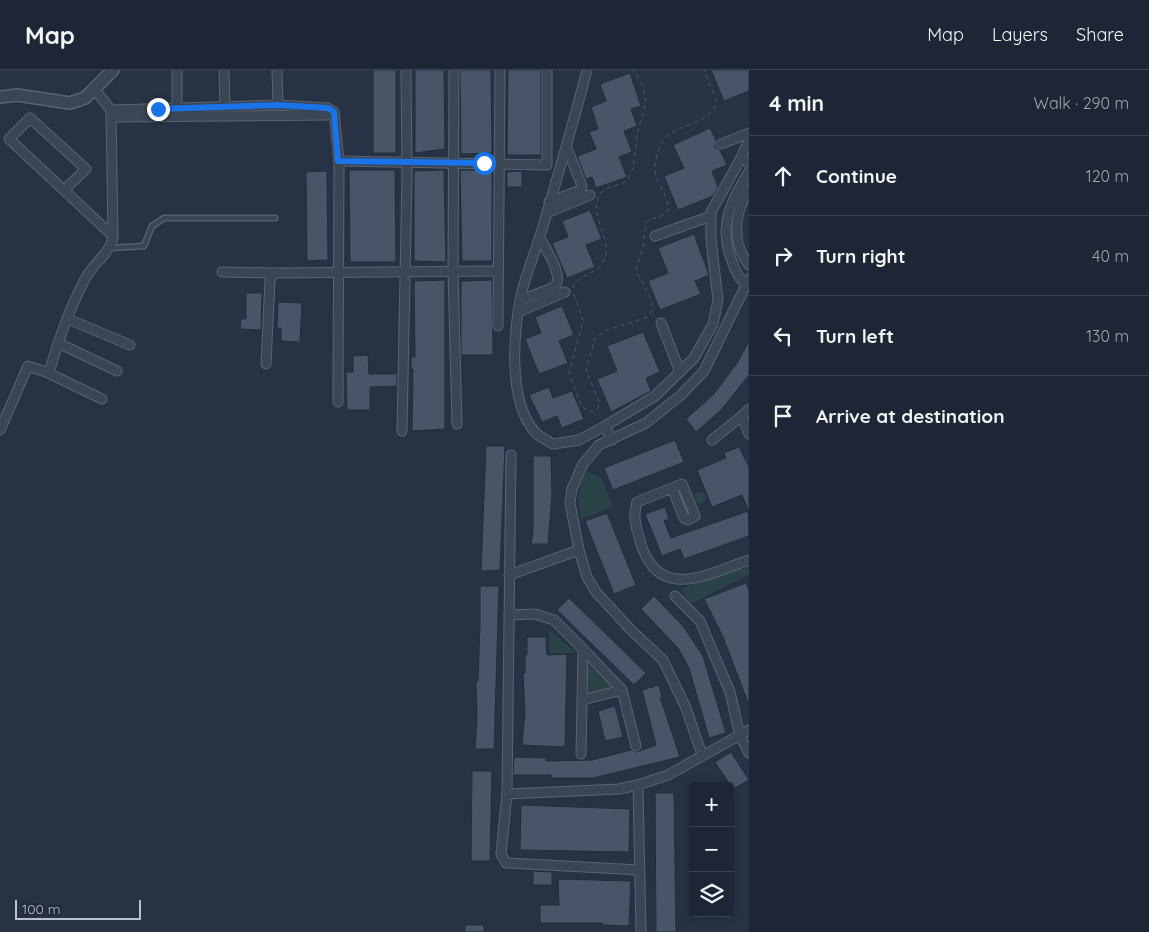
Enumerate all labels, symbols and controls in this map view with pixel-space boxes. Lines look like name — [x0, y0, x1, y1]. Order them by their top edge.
text: Map — [25, 20, 75, 50]
text: Map — [927, 23, 964, 46]
text: Layers — [992, 23, 1048, 46]
text: Share — [1076, 23, 1124, 46]
text: 4 min — [769, 90, 824, 116]
text: Walk · 290 m — [1034, 93, 1129, 113]
route end — [147, 98, 170, 121]
route start — [473, 152, 496, 175]
icon: ahead — [769, 162, 797, 190]
text: Continue — [816, 164, 897, 188]
text: 120 m — [1086, 166, 1129, 186]
icon: right — [769, 242, 797, 270]
text: Turn right — [816, 244, 905, 268]
text: 40 m — [1092, 246, 1129, 266]
icon: left — [769, 322, 797, 350]
text: Turn left — [816, 324, 894, 348]
text: 130 m — [1086, 326, 1129, 346]
icon: arrive — [769, 402, 797, 430]
text: Arrive at destination — [816, 404, 1005, 428]
map controls — [689, 782, 734, 917]
button: + — [689, 782, 734, 827]
button: − — [689, 827, 734, 872]
button: layers — [689, 872, 734, 917]
scale bar — [15, 897, 141, 920]
text: 100 m — [22, 900, 60, 918]

